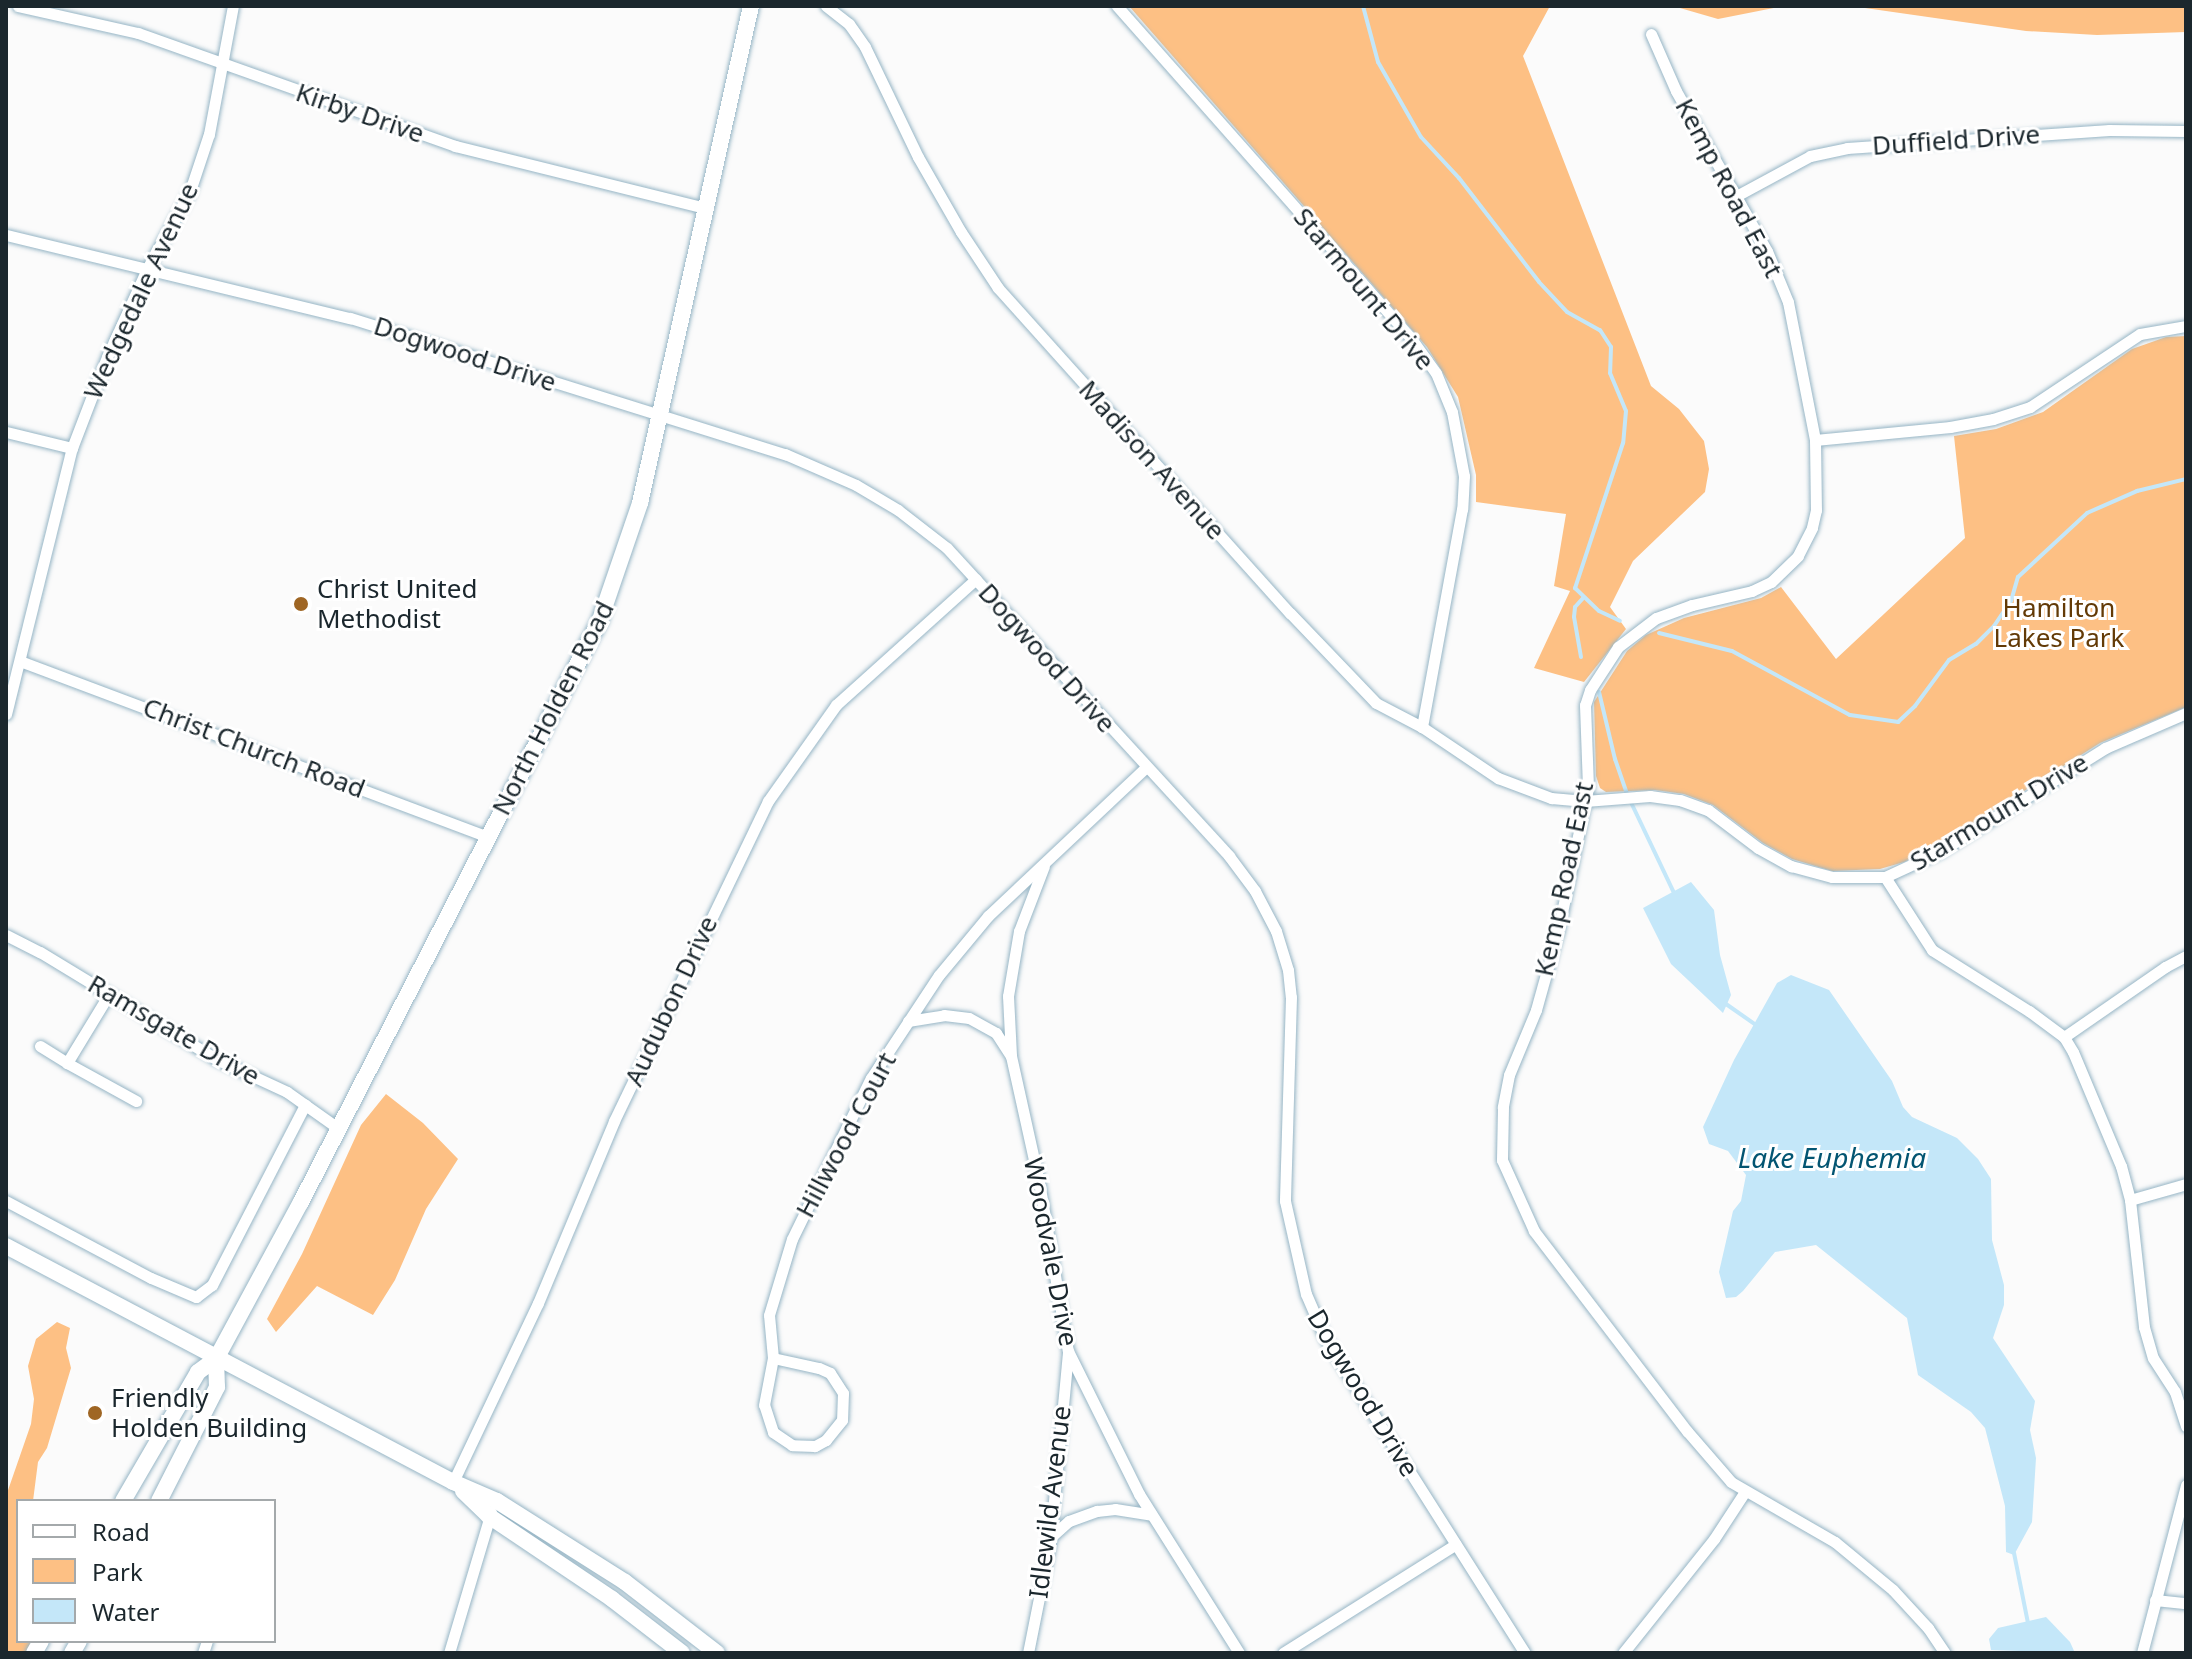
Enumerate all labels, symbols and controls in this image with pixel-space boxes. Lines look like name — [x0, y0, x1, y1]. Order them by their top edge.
street label: Kirby Drive — [292, 77, 428, 149]
street label: Kemp Road East — [1669, 93, 1789, 283]
street label: Duffield Drive — [1871, 119, 2041, 161]
street label: Wedgedale Avenue — [77, 178, 205, 404]
street label: Starmount Drive — [1287, 202, 1441, 376]
street label: Dogwood Drive — [370, 310, 560, 398]
street label: Madison Avenue — [1072, 374, 1232, 546]
place label: Christ United Methodist — [317, 573, 477, 634]
street label: Dogwood Drive — [972, 577, 1122, 739]
park label: Hamilton Lakes Park — [1994, 592, 2124, 654]
marker: Christ United Methodist — [292, 595, 310, 613]
street label: North Holden Road — [486, 596, 620, 820]
street label: Christ Church Road — [139, 691, 369, 805]
street label: Starmount Drive — [1905, 747, 2093, 877]
street label: Kemp Road East — [1528, 779, 1600, 979]
street label: Audubon Drive — [618, 911, 724, 1091]
street label: Ramsgate Drive — [83, 968, 265, 1092]
street label: Hillwood Court — [789, 1047, 903, 1223]
water label: Lake Euphemia — [1738, 1140, 1926, 1174]
street label: Woodvale Drive — [1017, 1155, 1085, 1349]
street label: Dogwood Drive — [1301, 1304, 1425, 1482]
place label: Friendly Holden Building — [111, 1382, 307, 1444]
marker: Friendly Holden Building — [86, 1404, 104, 1422]
street label: Idlewild Avenue — [1023, 1404, 1077, 1600]
legend — [16, 1499, 276, 1643]
text: Road — [92, 1515, 150, 1548]
text: Park — [92, 1555, 143, 1588]
text: Water — [92, 1595, 159, 1628]

